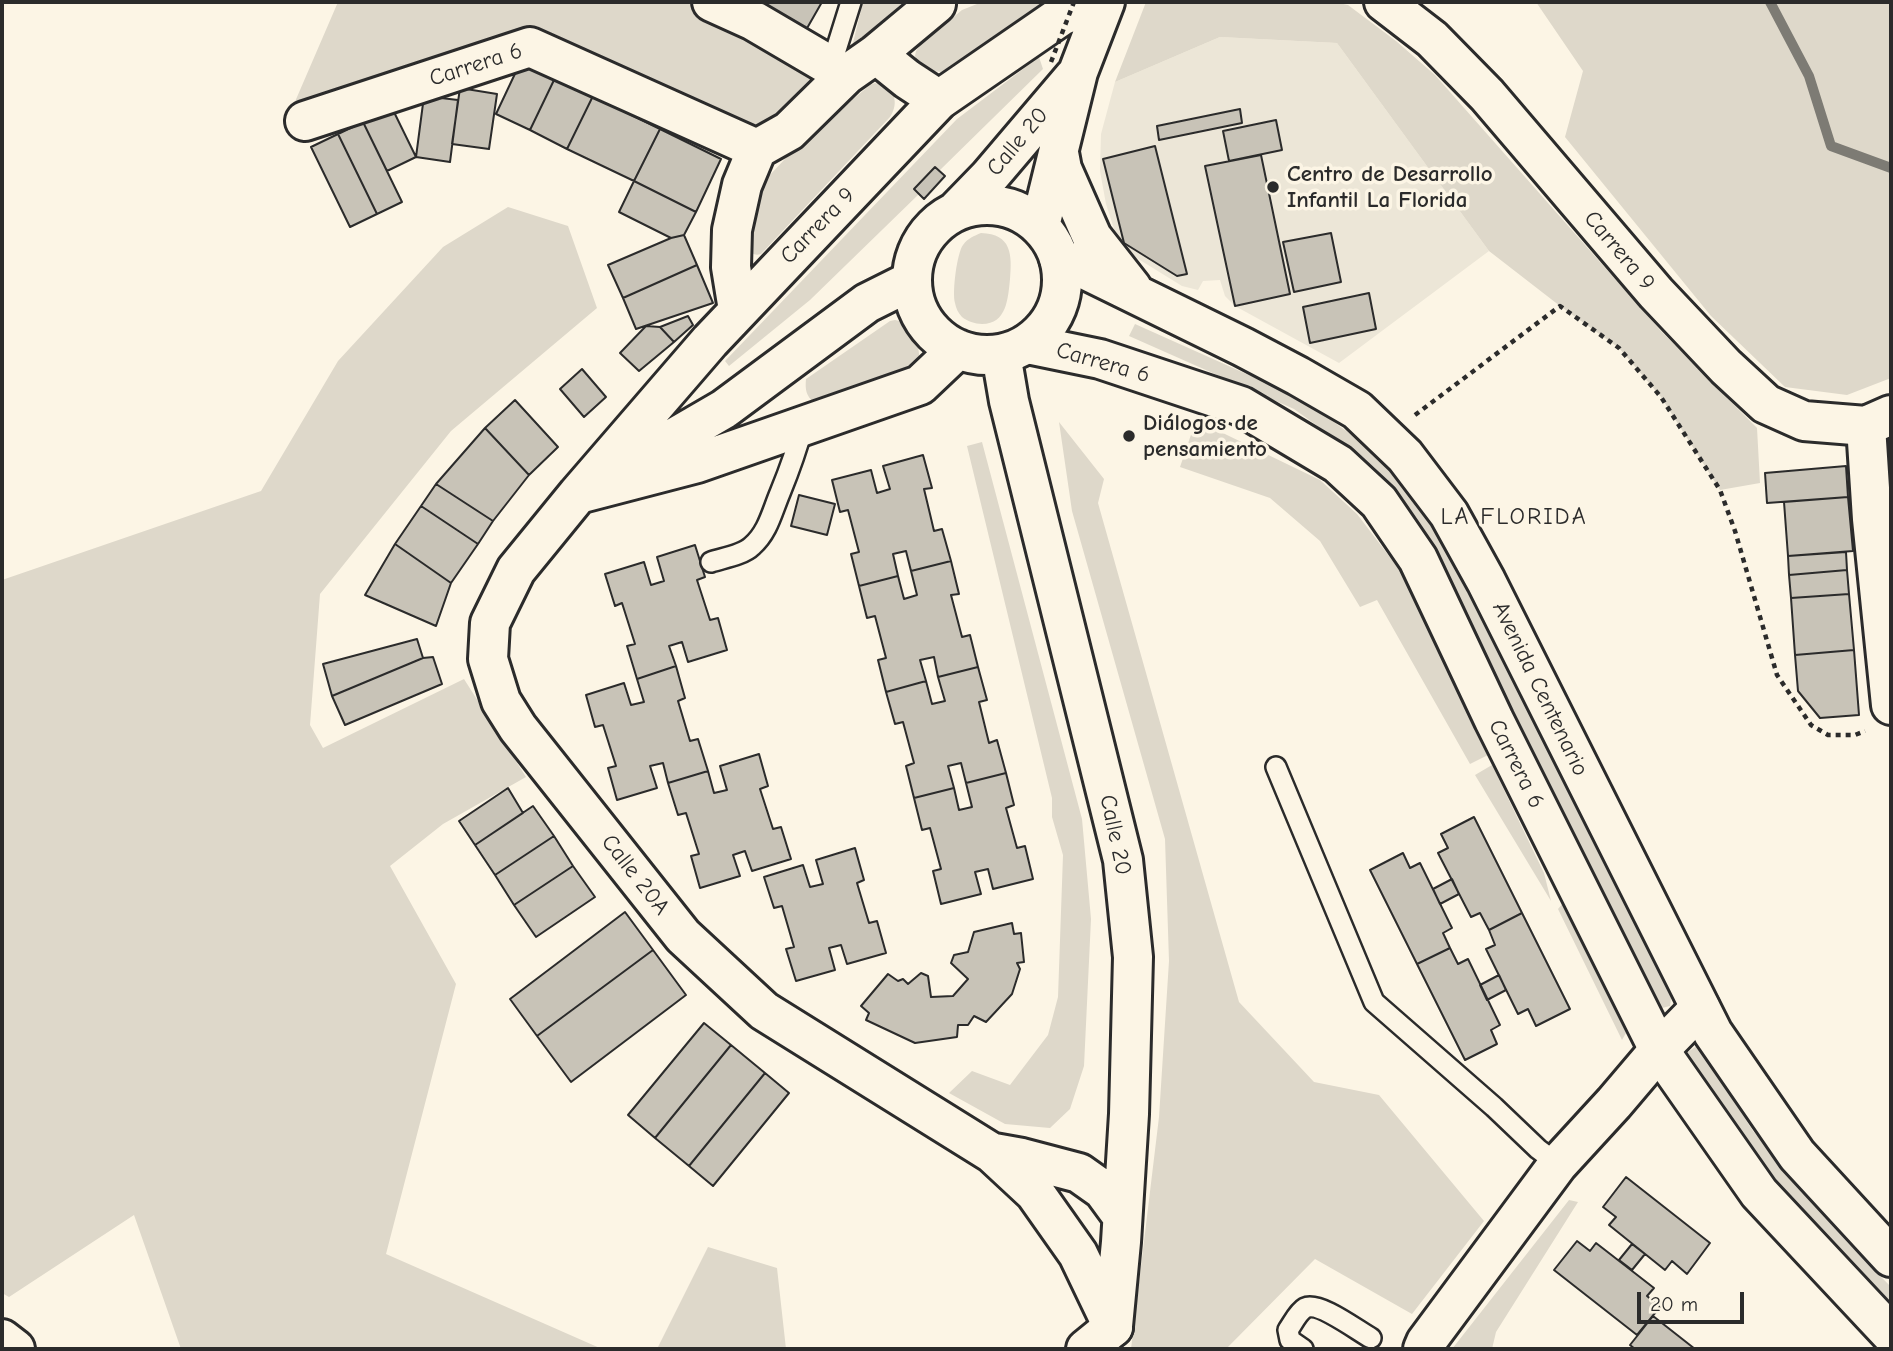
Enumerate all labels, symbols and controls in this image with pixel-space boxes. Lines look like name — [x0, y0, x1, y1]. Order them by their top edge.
street label: Carrera 6 — [426, 37, 526, 93]
street label: Calle 20 — [981, 102, 1055, 182]
place label: Centro de Desarrollo Infantil La Florida — [1287, 160, 1493, 214]
marker: Centro de Desarrollo Infantil La Florida — [1265, 179, 1281, 195]
street label: Carrera 9 — [775, 182, 861, 270]
street label: Carrera 9 — [1578, 205, 1660, 297]
street label: Carrera 6 — [1053, 336, 1153, 390]
place label: Diálogos de pensamiento — [1143, 409, 1267, 463]
marker: Diálogos de pensamiento — [1121, 428, 1137, 444]
district label: LA FLORIDA — [1442, 503, 1586, 531]
street label: Avenida Centenario — [1486, 597, 1594, 781]
street label: Carrera 6 — [1482, 715, 1550, 813]
street label: Calle 20 — [1093, 792, 1137, 878]
street label: Calle 20A — [595, 829, 675, 921]
scale bar — [1641, 1278, 1748, 1322]
text: 20 m — [1650, 1292, 1698, 1316]

